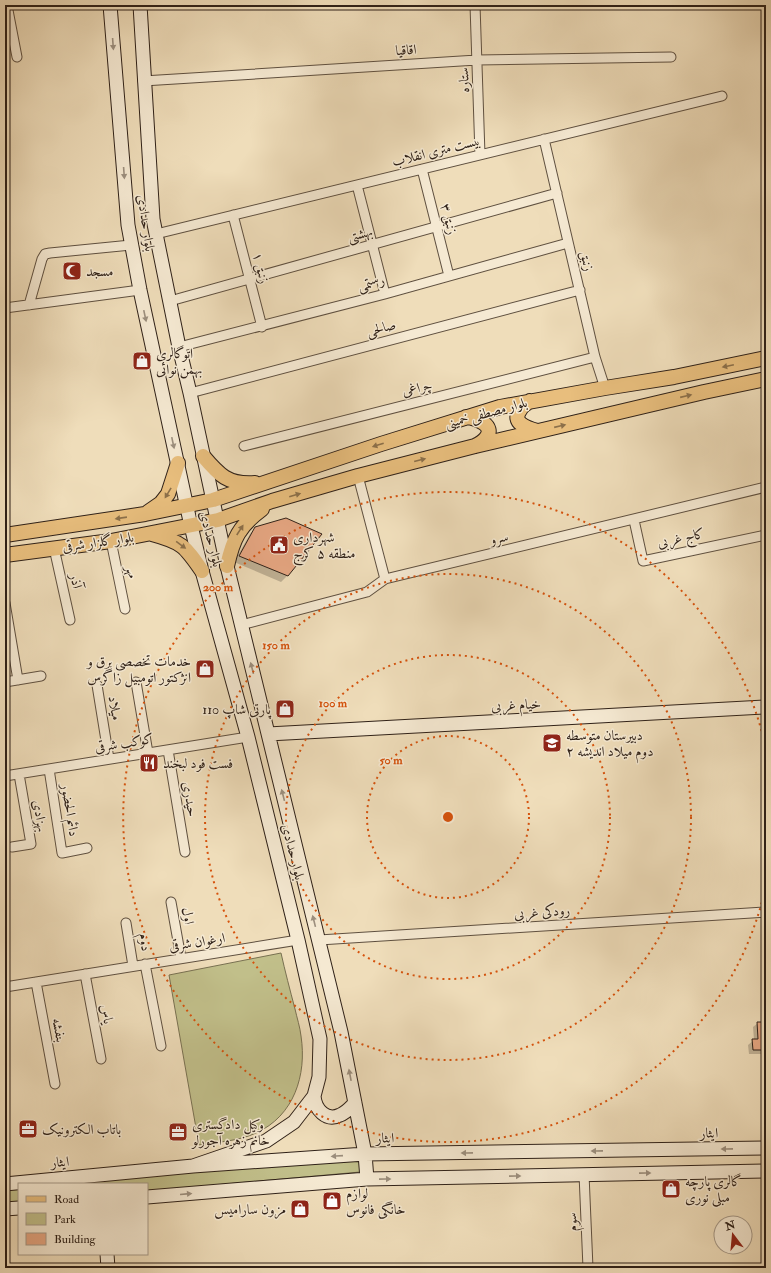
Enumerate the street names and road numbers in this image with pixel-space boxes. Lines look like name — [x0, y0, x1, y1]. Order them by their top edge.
street label: اقاقیا — [395, 41, 417, 59]
street label: ستاره — [455, 67, 473, 93]
street label: بیست متری انقلاب — [390, 132, 482, 170]
street label: بلوار حدادی — [134, 193, 158, 253]
street label: زنبق ۳ — [437, 202, 461, 236]
street label: بهشتی — [345, 222, 375, 246]
street label: زنبق — [576, 249, 598, 273]
street label: زنبق ۱ — [249, 251, 273, 285]
street label: رستمی — [356, 271, 387, 296]
street label: صالحی — [364, 316, 398, 341]
street label: چراغی — [400, 376, 434, 401]
street label: بلوار مصطفی خمینی — [443, 394, 530, 434]
street label: بلوار حدادی — [196, 509, 226, 569]
street label: کاج غربی — [656, 525, 707, 555]
street label: سرو — [486, 528, 510, 550]
street label: بلوار گلزار شرقی — [61, 529, 135, 556]
street label: مهر — [121, 562, 142, 580]
street label: آذر — [66, 570, 86, 592]
street label: میلاد — [105, 694, 125, 722]
street label: خیام غربی — [491, 695, 542, 719]
street label: کوکب شرقی — [93, 730, 155, 757]
street label: حیدری — [179, 780, 201, 818]
street label: دائم الحضور — [53, 781, 83, 838]
street label: بهزادی — [28, 799, 51, 833]
street label: بلوار حدادی — [278, 822, 308, 882]
street label: رودکی غربی — [513, 901, 571, 923]
street label: اول — [178, 906, 198, 926]
street label: ارغوان شرقی — [168, 929, 226, 956]
street label: دوم — [131, 932, 155, 953]
street label: یاس — [97, 1003, 117, 1027]
street label: بنفشه — [48, 1016, 70, 1044]
street label: ایثار — [698, 1124, 718, 1142]
street label: ایثار — [374, 1129, 394, 1147]
street label: ایثار — [48, 1153, 70, 1171]
street label: سوم — [563, 1212, 585, 1232]

